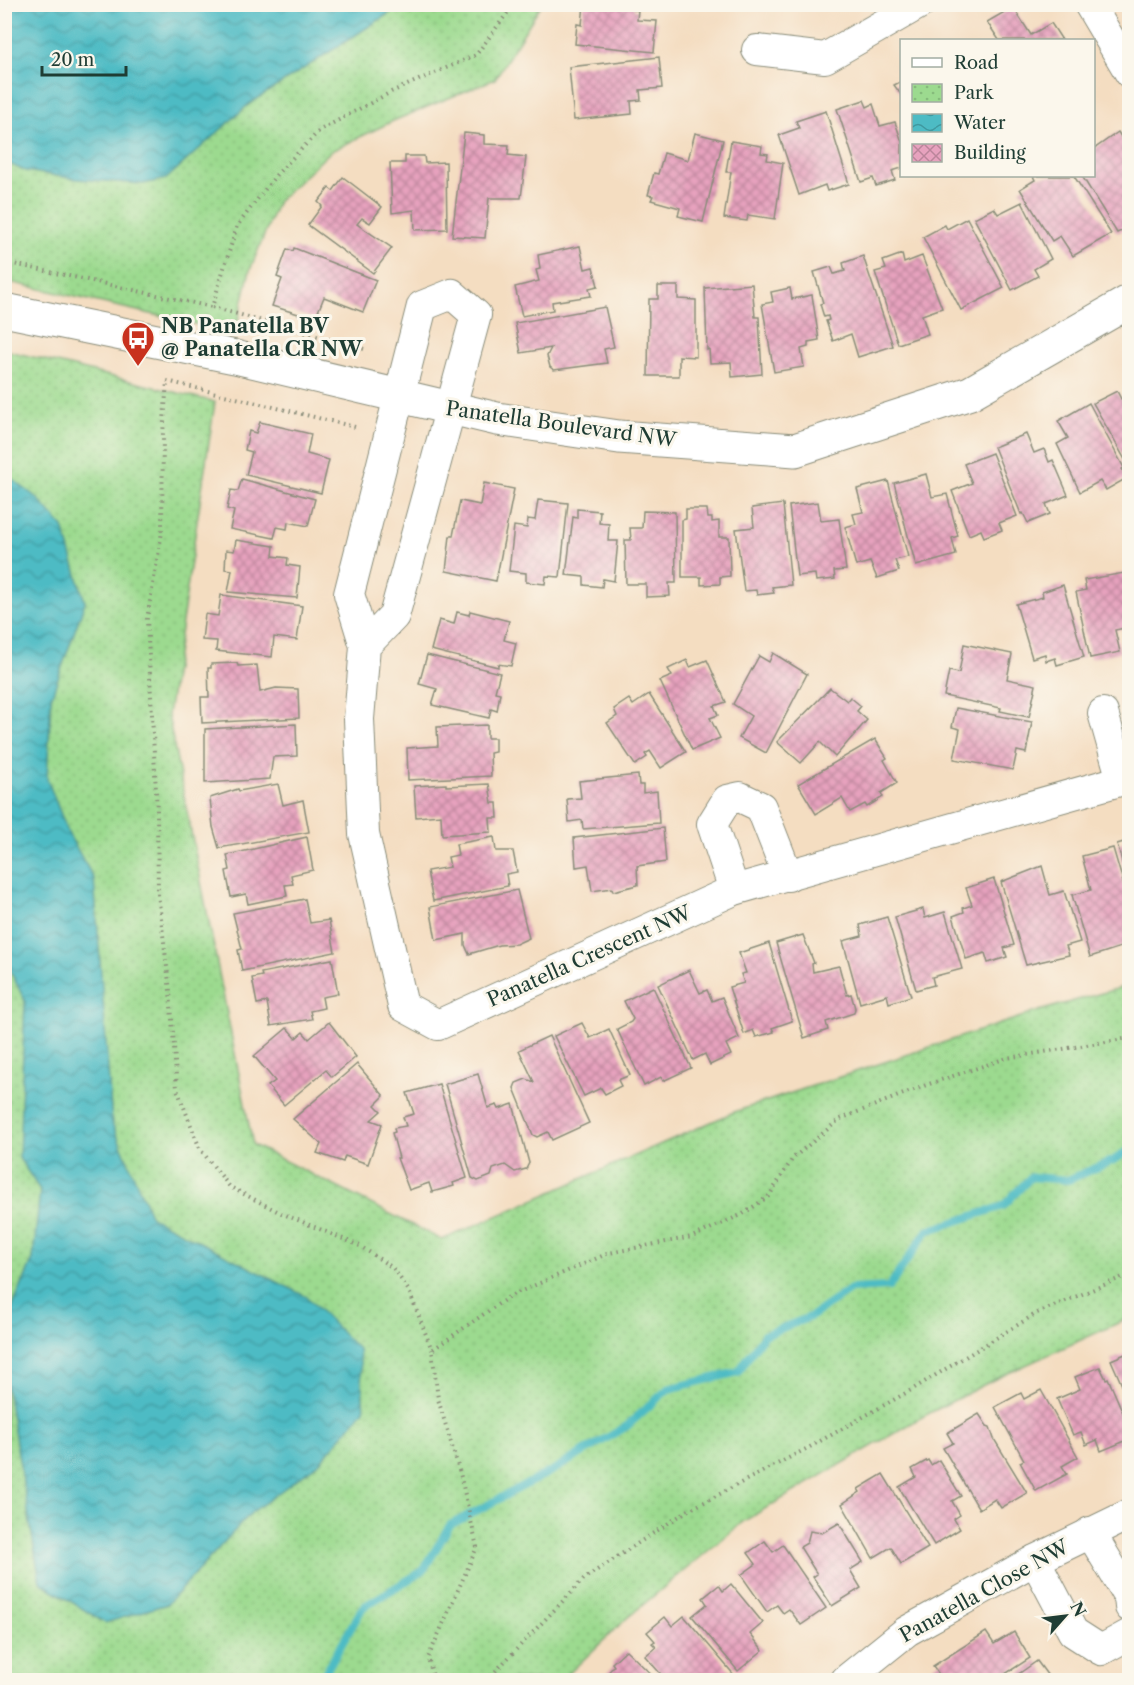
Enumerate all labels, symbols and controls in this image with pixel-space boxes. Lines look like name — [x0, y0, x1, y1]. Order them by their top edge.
scale bar — [42, 39, 126, 77]
legend — [900, 39, 1095, 177]
text: 20 m — [51, 49, 95, 71]
text: Road — [954, 52, 999, 74]
text: Park — [954, 82, 995, 104]
text: Water — [953, 112, 1006, 134]
text: Building — [954, 142, 1026, 164]
place label: NB Panatella BV @ Panatella CR NW — [161, 314, 363, 361]
bus stop icon: NB Panatella BV @ Panatella CR NW — [120, 320, 156, 367]
street label: Panatella Boulevard NW — [444, 396, 679, 452]
street label: Panatella Crescent NW — [483, 900, 696, 1012]
street label: Panatella Close NW — [895, 1534, 1074, 1647]
north arrow — [1035, 1586, 1095, 1646]
text: N — [1066, 1598, 1090, 1620]

